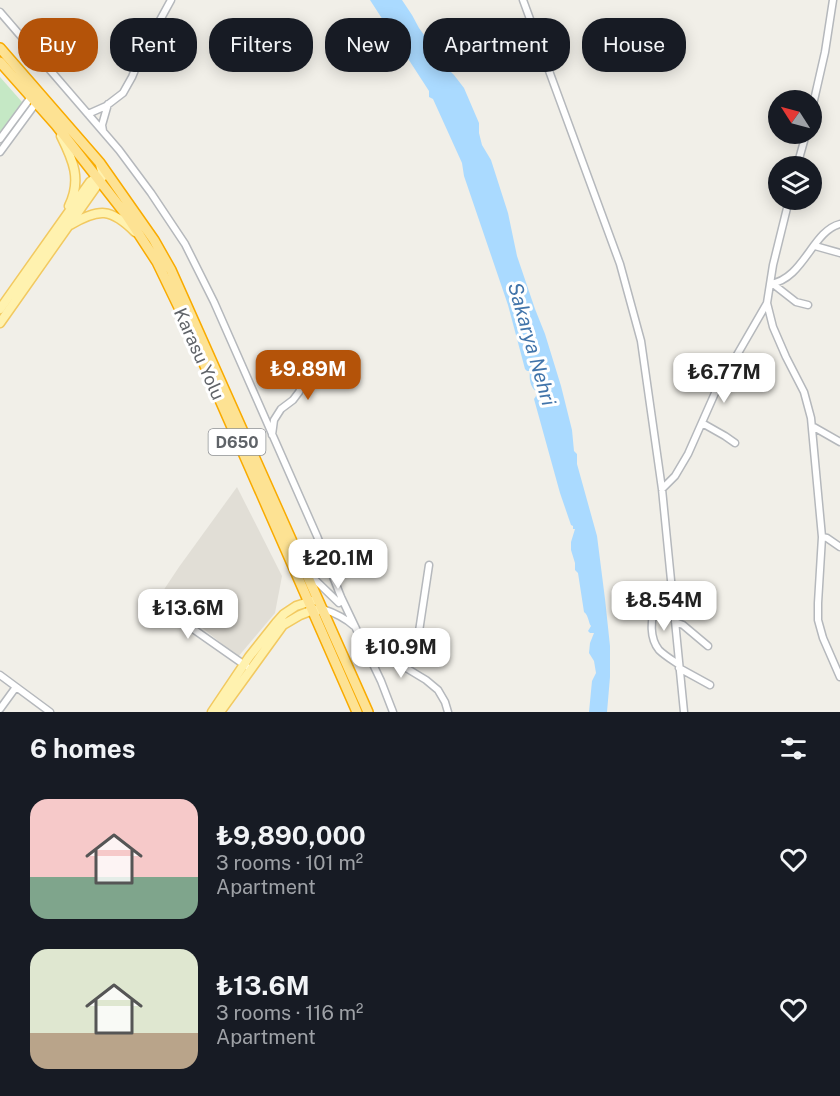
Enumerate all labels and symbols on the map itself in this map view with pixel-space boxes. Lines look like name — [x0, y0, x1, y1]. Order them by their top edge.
north arrow — [768, 90, 822, 144]
water label: Sakarya Nehri — [503, 280, 561, 409]
street label: Karasu Yolu — [170, 305, 229, 403]
pin: ₺9.89M — [259, 350, 357, 401]
pin: ₺6.77M — [675, 353, 773, 404]
road number: D650 — [208, 429, 266, 455]
pin: ₺20.1M — [289, 539, 387, 590]
pin: ₺8.54M — [615, 581, 713, 632]
pin: ₺13.6M — [139, 589, 237, 640]
pin: ₺10.9M — [352, 628, 450, 679]

